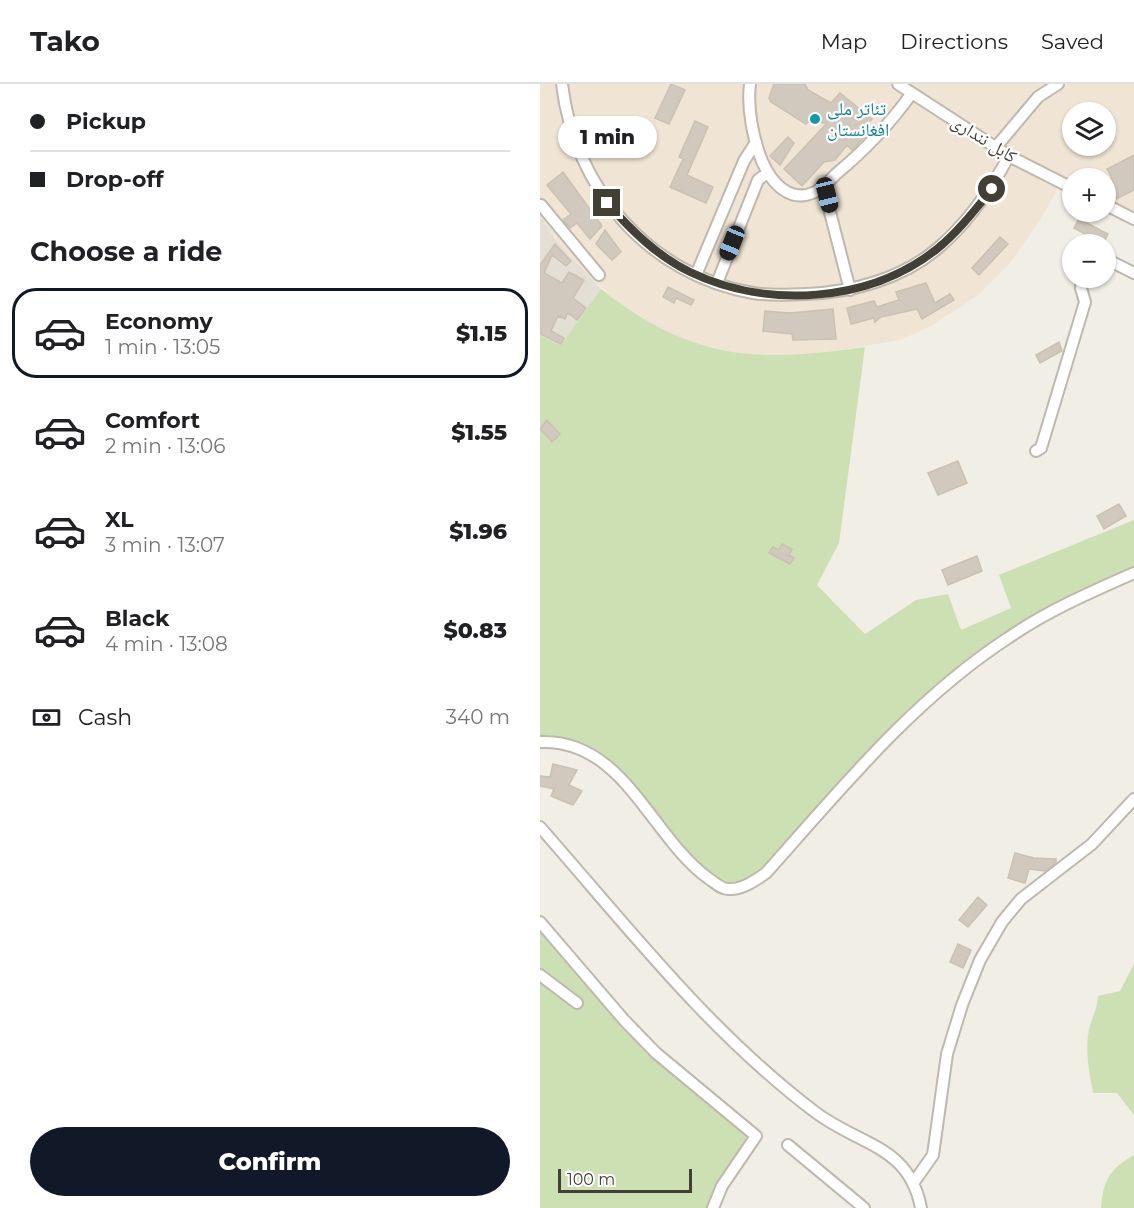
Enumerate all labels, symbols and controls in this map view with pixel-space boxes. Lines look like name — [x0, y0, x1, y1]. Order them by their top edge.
text: Tako — [30, 24, 100, 58]
text: Map — [821, 29, 867, 54]
text: Directions — [900, 29, 1008, 54]
text: Saved — [1041, 29, 1104, 54]
place label: تئاتر ملی افغانستان — [827, 98, 889, 141]
map controls — [1062, 102, 1116, 288]
button: layers — [1062, 102, 1116, 156]
text: Pickup — [66, 108, 146, 135]
street label: کابل ننداری — [947, 110, 1021, 168]
marker: تئاتر ملی افغانستان — [808, 112, 822, 126]
callout: 1 min — [557, 116, 656, 158]
text: 1 min — [580, 125, 635, 149]
text: Drop-off — [66, 166, 164, 193]
button: + — [1062, 168, 1116, 222]
car — [814, 175, 840, 215]
route start — [978, 175, 1005, 202]
route end — [593, 189, 620, 216]
car — [717, 223, 747, 263]
button: − — [1062, 234, 1116, 288]
text: Choose a ride — [30, 235, 222, 268]
icon: car — [33, 306, 87, 360]
text: Economy — [105, 308, 213, 335]
text: $1.15 — [456, 320, 507, 347]
text: 1 min · 13:05 — [105, 335, 220, 359]
icon: car — [33, 405, 87, 459]
text: Comfort — [105, 407, 200, 434]
text: $1.55 — [451, 419, 507, 446]
text: 2 min · 13:06 — [105, 434, 225, 458]
icon: car — [33, 504, 87, 558]
text: XL — [105, 506, 134, 533]
text: $1.96 — [449, 518, 507, 545]
text: 3 min · 13:07 — [105, 533, 225, 557]
icon: car — [33, 603, 87, 657]
text: Black — [105, 605, 169, 632]
text: $0.83 — [444, 617, 507, 644]
text: 4 min · 13:08 — [105, 632, 228, 656]
icon: cash — [30, 701, 63, 734]
text: Cash — [78, 704, 132, 731]
text: 340 m — [446, 705, 510, 729]
button: Confirm — [30, 1127, 510, 1196]
scale bar — [558, 1166, 692, 1194]
text: 100 m — [567, 1170, 615, 1189]

